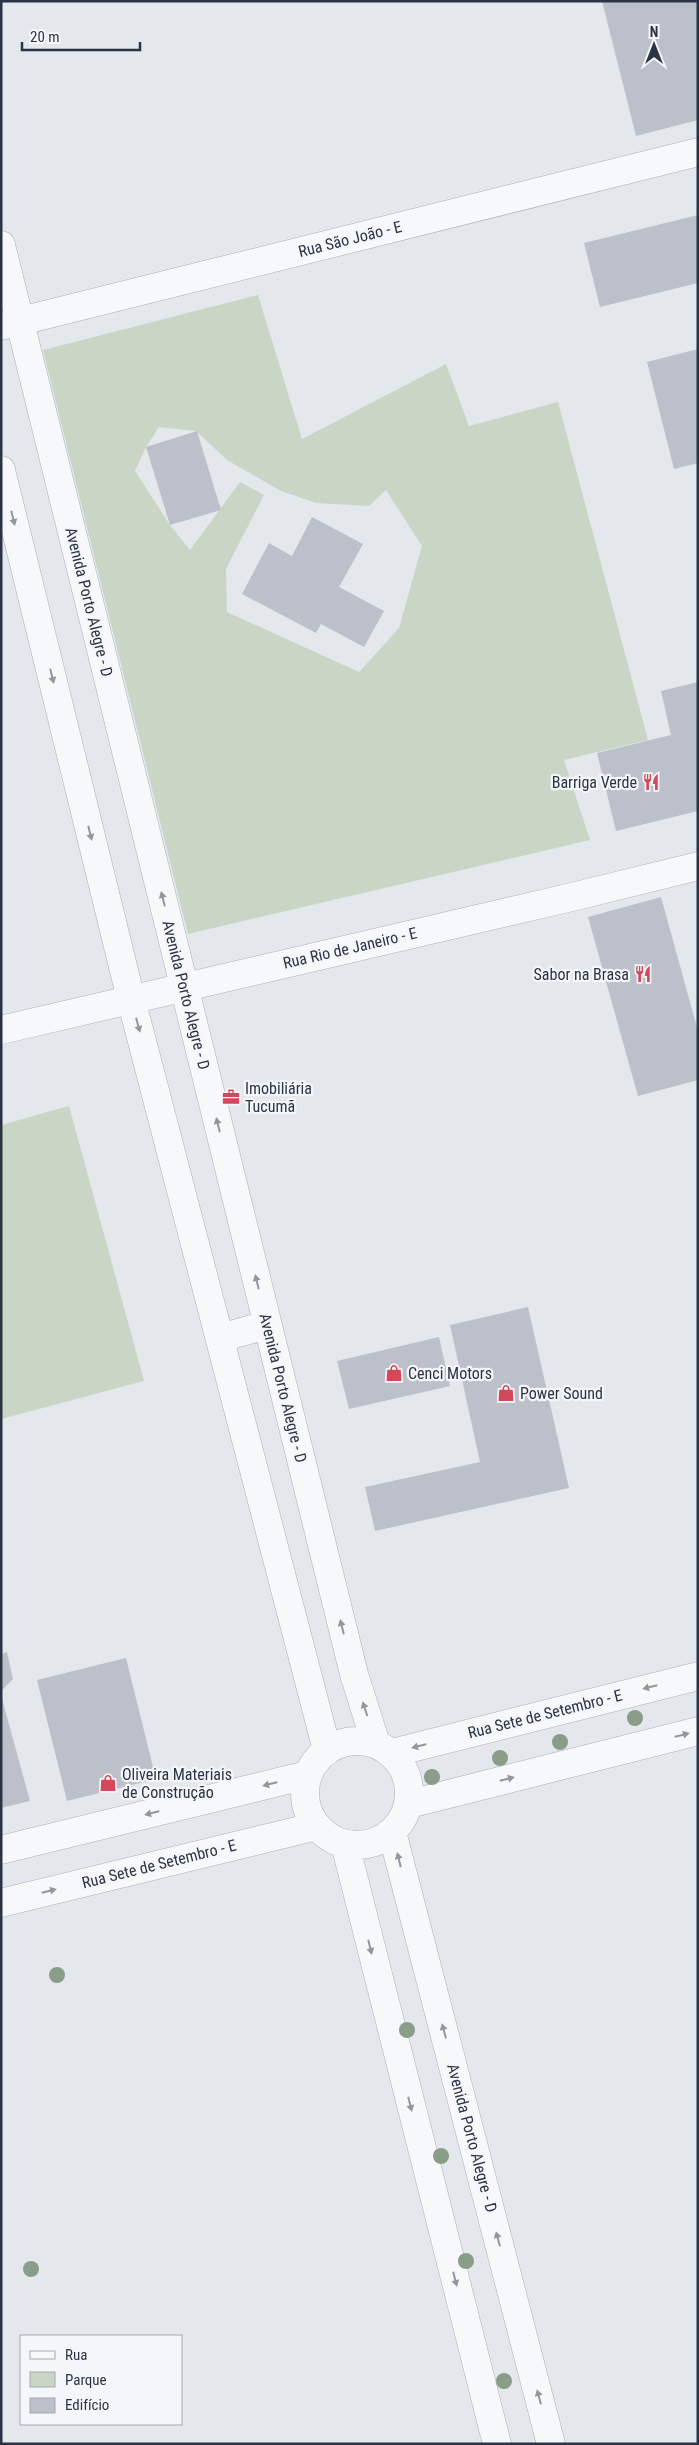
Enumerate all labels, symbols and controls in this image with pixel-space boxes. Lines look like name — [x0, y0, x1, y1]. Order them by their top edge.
scale bar — [22, 20, 140, 52]
north arrow — [629, 20, 679, 70]
text: N — [650, 24, 658, 40]
text: 20 m — [30, 28, 60, 46]
street label: Rua São João - E — [296, 217, 404, 261]
one-way arrow — [9, 510, 17, 525]
street label: Avenida Porto Alegre - D — [61, 525, 117, 679]
one-way arrow — [48, 668, 56, 683]
restaurant icon: Barriga Verde — [641, 772, 661, 792]
place label: Barriga Verde — [552, 773, 637, 792]
one-way arrow — [86, 826, 94, 841]
one-way arrow — [159, 891, 167, 906]
street label: Avenida Porto Alegre - D — [158, 918, 214, 1072]
street label: Rua Rio de Janeiro - E — [281, 923, 419, 973]
restaurant icon: Sabor na Brasa — [633, 964, 653, 984]
place label: Sabor na Brasa — [534, 965, 629, 984]
one-way arrow — [134, 1018, 142, 1033]
place label: Imobiliária Tucumã — [245, 1079, 312, 1116]
office icon: Imobiliária Tucumã — [221, 1087, 241, 1107]
one-way arrow — [214, 1117, 222, 1132]
one-way arrow — [253, 1275, 261, 1290]
street label: Avenida Porto Alegre - D — [255, 1311, 311, 1465]
shop icon: Cenci Motors — [384, 1363, 404, 1383]
place label: Cenci Motors — [408, 1364, 492, 1383]
shop icon: Power Sound — [496, 1383, 516, 1403]
place label: Power Sound — [520, 1384, 603, 1403]
one-way arrow — [338, 1619, 346, 1634]
one-way arrow — [643, 1684, 658, 1692]
street label: Rua Sete de Setembro - E — [466, 1686, 624, 1742]
one-way arrow — [361, 1701, 369, 1716]
one-way arrow — [674, 1731, 689, 1739]
one-way arrow — [412, 1742, 427, 1750]
place label: Oliveira Materiais de Construção — [122, 1765, 232, 1802]
shop icon: Oliveira Materiais de Construção — [98, 1773, 118, 1793]
one-way arrow — [500, 1775, 515, 1783]
one-way arrow — [263, 1780, 278, 1788]
one-way arrow — [144, 1809, 159, 1817]
street label: Rua Sete de Setembro - E — [80, 1836, 238, 1892]
one-way arrow — [395, 1853, 403, 1868]
one-way arrow — [41, 1887, 56, 1895]
one-way arrow — [367, 1939, 375, 1954]
one-way arrow — [440, 2024, 448, 2039]
street label: Avenida Porto Alegre - D — [443, 2062, 501, 2214]
one-way arrow — [407, 2097, 415, 2112]
one-way arrow — [494, 2232, 502, 2247]
one-way arrow — [451, 2271, 459, 2286]
legend — [20, 2335, 182, 2425]
text: Rua — [65, 2346, 87, 2364]
text: Parque — [65, 2371, 107, 2389]
one-way arrow — [535, 2389, 543, 2404]
text: Edifício — [65, 2396, 109, 2414]

